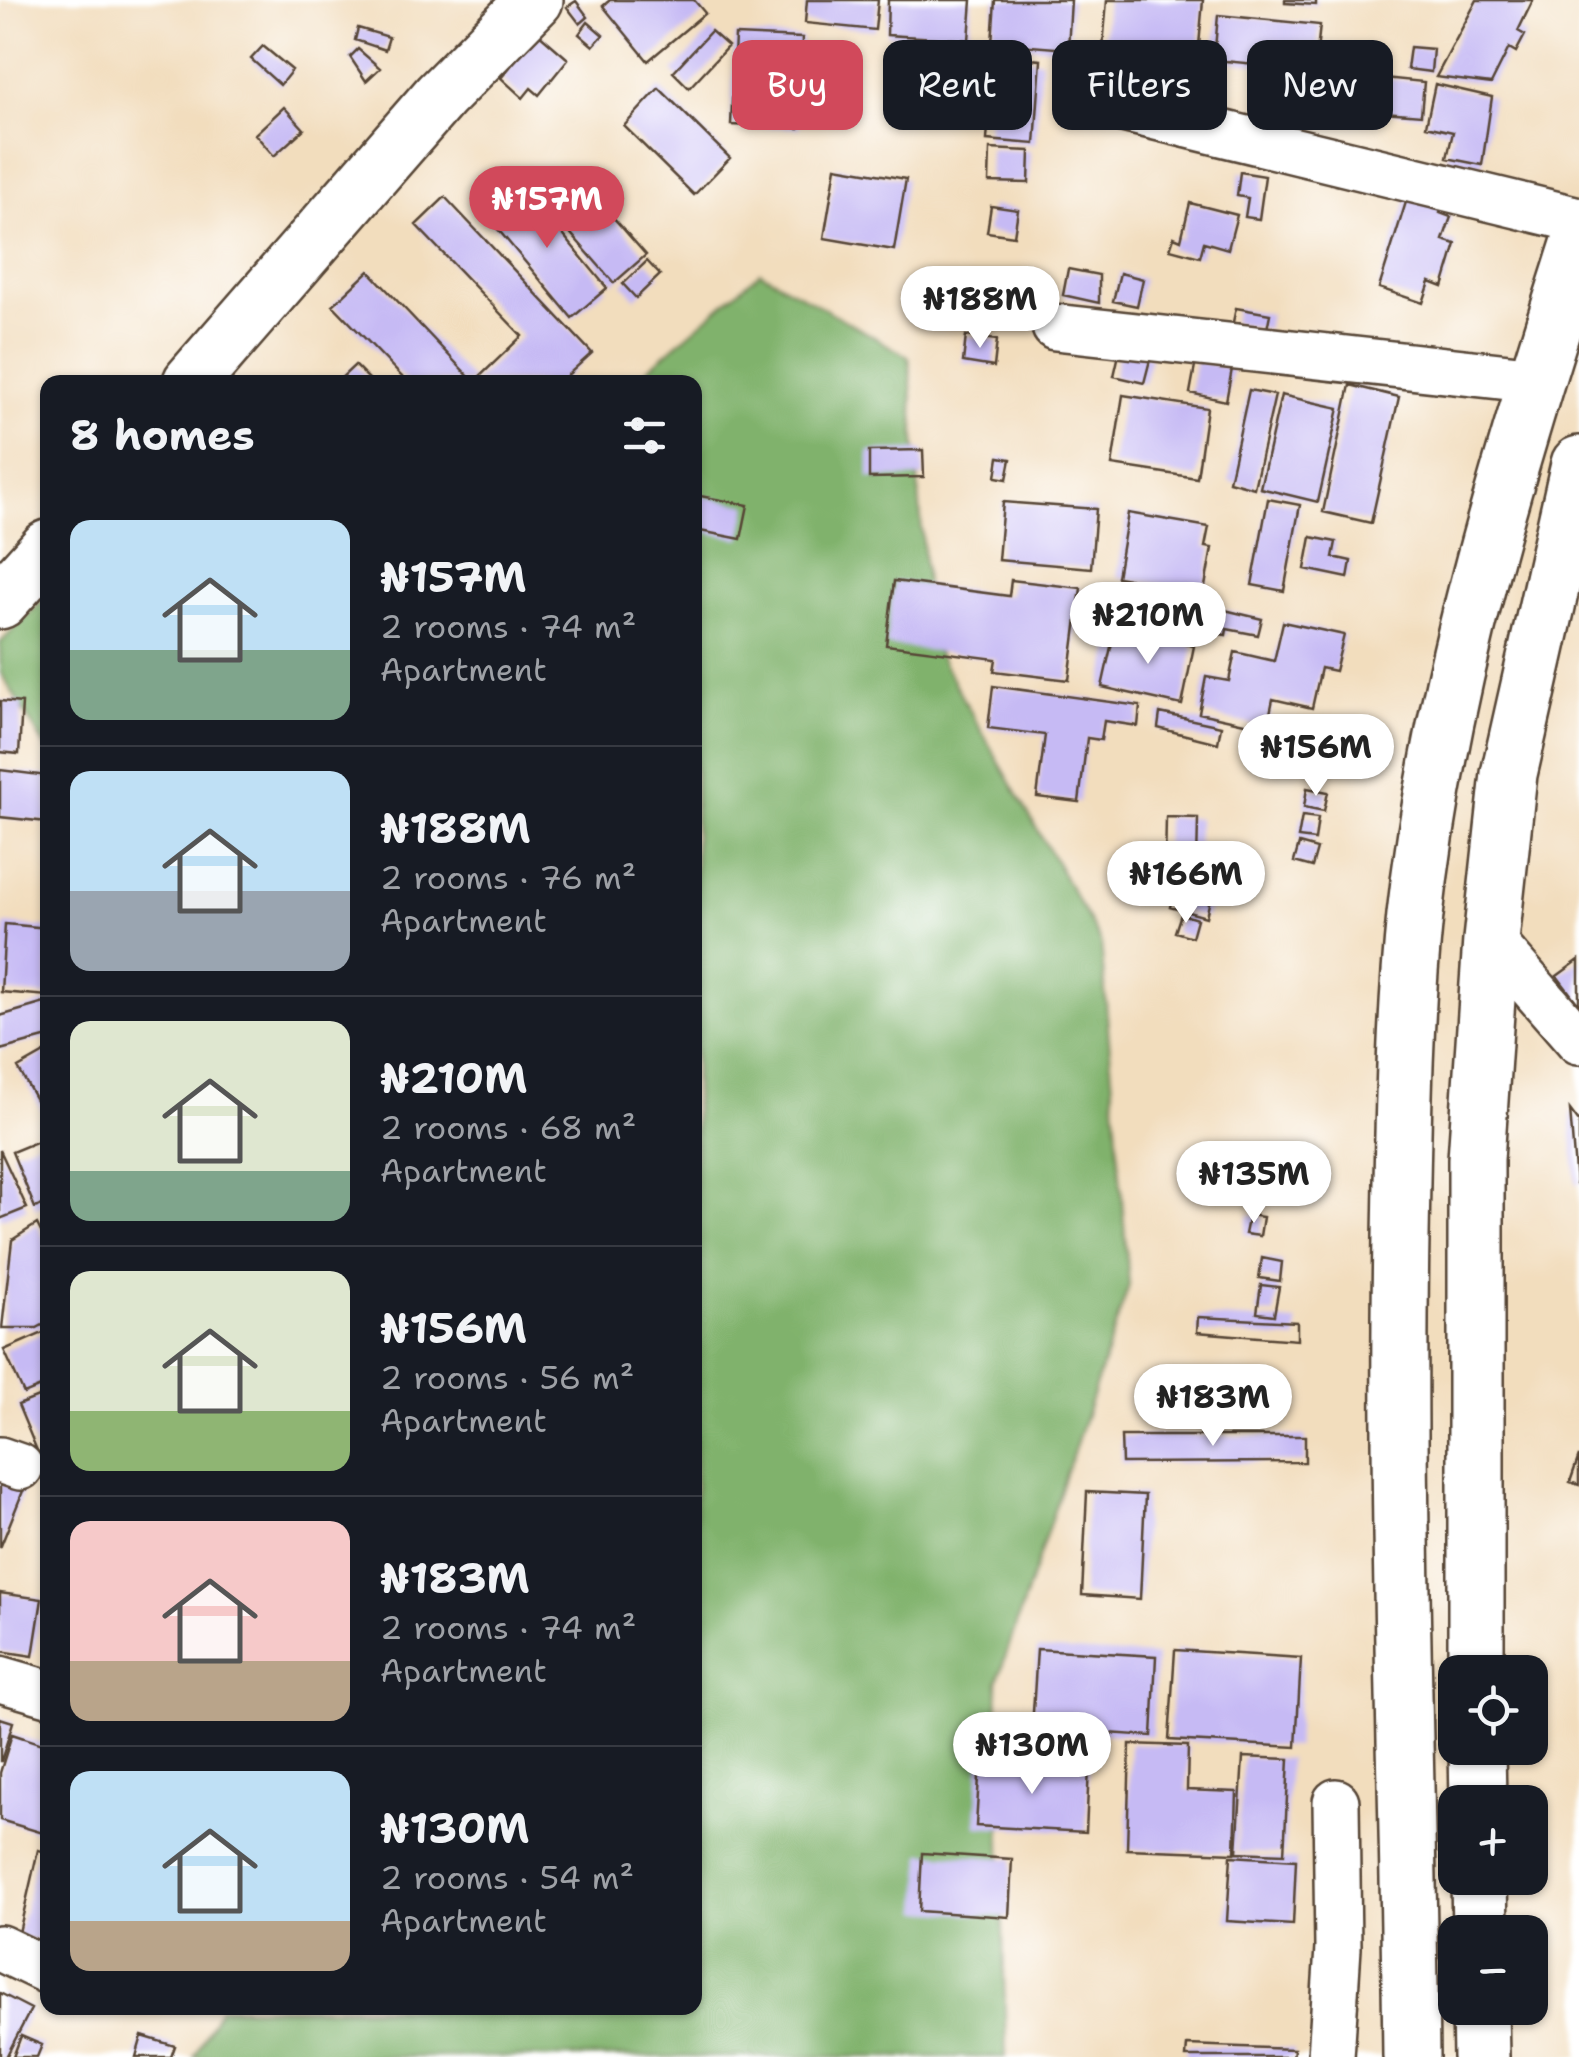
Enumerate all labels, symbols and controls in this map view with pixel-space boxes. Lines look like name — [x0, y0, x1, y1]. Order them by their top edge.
chip: Buy — [732, 40, 863, 130]
chip: Rent — [883, 40, 1032, 130]
chip: Filters — [1052, 40, 1227, 130]
chip: New — [1247, 40, 1393, 130]
pin: ₦157M — [477, 166, 617, 251]
text: ₦157M — [491, 177, 603, 220]
pin: ₦188M — [910, 266, 1050, 351]
text: ₦188M — [923, 277, 1037, 320]
text: 8 homes — [70, 407, 255, 463]
icon: filters — [617, 408, 672, 463]
text: ₦157M — [380, 549, 526, 605]
icon: home — [150, 560, 270, 680]
pin: ₦210M — [1078, 582, 1218, 667]
text: ₦210M — [1092, 593, 1204, 636]
text: 2 rooms · 74 m² — [380, 605, 636, 648]
text: Apartment — [380, 648, 547, 691]
pin: ₦156M — [1246, 714, 1386, 799]
text: ₦156M — [1260, 725, 1372, 768]
text: ₦188M — [380, 800, 531, 856]
icon: home — [150, 811, 270, 931]
pin: ₦166M — [1116, 841, 1256, 926]
text: ₦166M — [1129, 852, 1243, 895]
text: 2 rooms · 76 m² — [380, 856, 636, 899]
text: Apartment — [380, 899, 547, 942]
text: ₦210M — [380, 1050, 527, 1106]
icon: home — [150, 1061, 270, 1181]
text: 2 rooms · 68 m² — [380, 1106, 636, 1149]
pin: ₦135M — [1184, 1141, 1324, 1226]
text: Apartment — [380, 1149, 547, 1192]
text: ₦135M — [1198, 1152, 1310, 1195]
text: ₦156M — [380, 1300, 527, 1356]
icon: home — [150, 1311, 270, 1431]
text: 2 rooms · 56 m² — [380, 1356, 634, 1399]
pin: ₦183M — [1143, 1364, 1283, 1449]
text: ₦183M — [1156, 1375, 1270, 1418]
text: Apartment — [380, 1399, 547, 1442]
text: ₦183M — [380, 1550, 530, 1606]
icon: home — [150, 1561, 270, 1681]
text: 2 rooms · 74 m² — [380, 1606, 636, 1649]
text: Apartment — [380, 1649, 547, 1692]
map controls — [1438, 1655, 1548, 2025]
button: locate — [1438, 1655, 1548, 1765]
pin: ₦130M — [962, 1712, 1102, 1797]
text: ₦130M — [975, 1723, 1089, 1766]
button: + — [1438, 1785, 1548, 1895]
text: ₦130M — [380, 1800, 529, 1856]
icon: home — [150, 1811, 270, 1931]
text: 2 rooms · 54 m² — [380, 1856, 634, 1899]
text: Apartment — [380, 1899, 547, 1942]
button: − — [1438, 1915, 1548, 2025]

